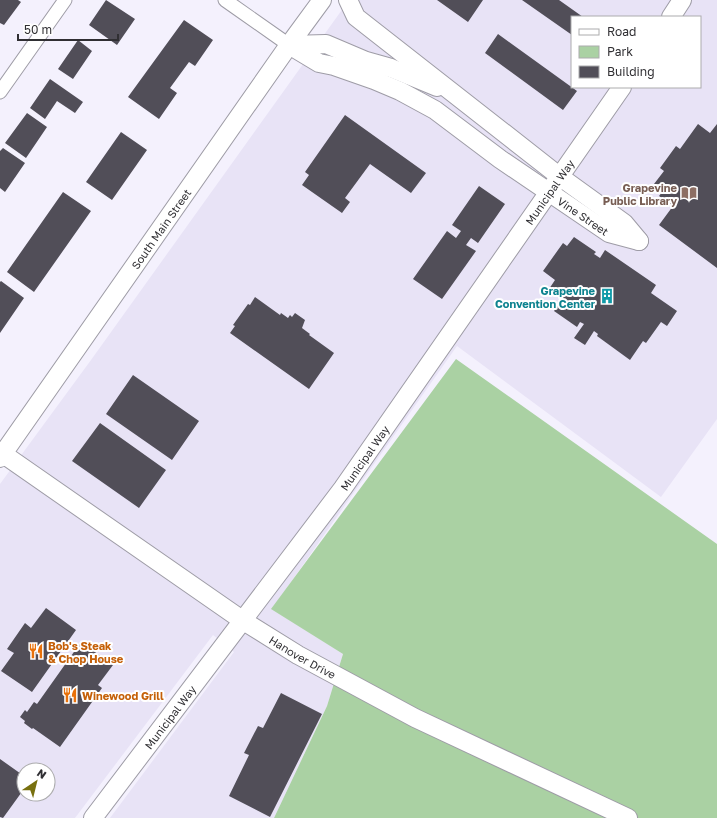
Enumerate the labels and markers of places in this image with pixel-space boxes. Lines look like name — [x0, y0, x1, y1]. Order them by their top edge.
place label: Grapevine Public Library — [603, 181, 678, 207]
library icon: Grapevine Public Library — [680, 184, 698, 202]
place label: Grapevine Convention Center — [495, 284, 596, 310]
building icon: Grapevine Convention Center — [598, 287, 616, 305]
place label: Bob's Steak & Chop House — [48, 639, 124, 665]
restaurant icon: Bob's Steak & Chop House — [27, 642, 45, 660]
restaurant icon: Winewood Grill — [61, 686, 79, 704]
place label: Winewood Grill — [82, 689, 164, 702]

